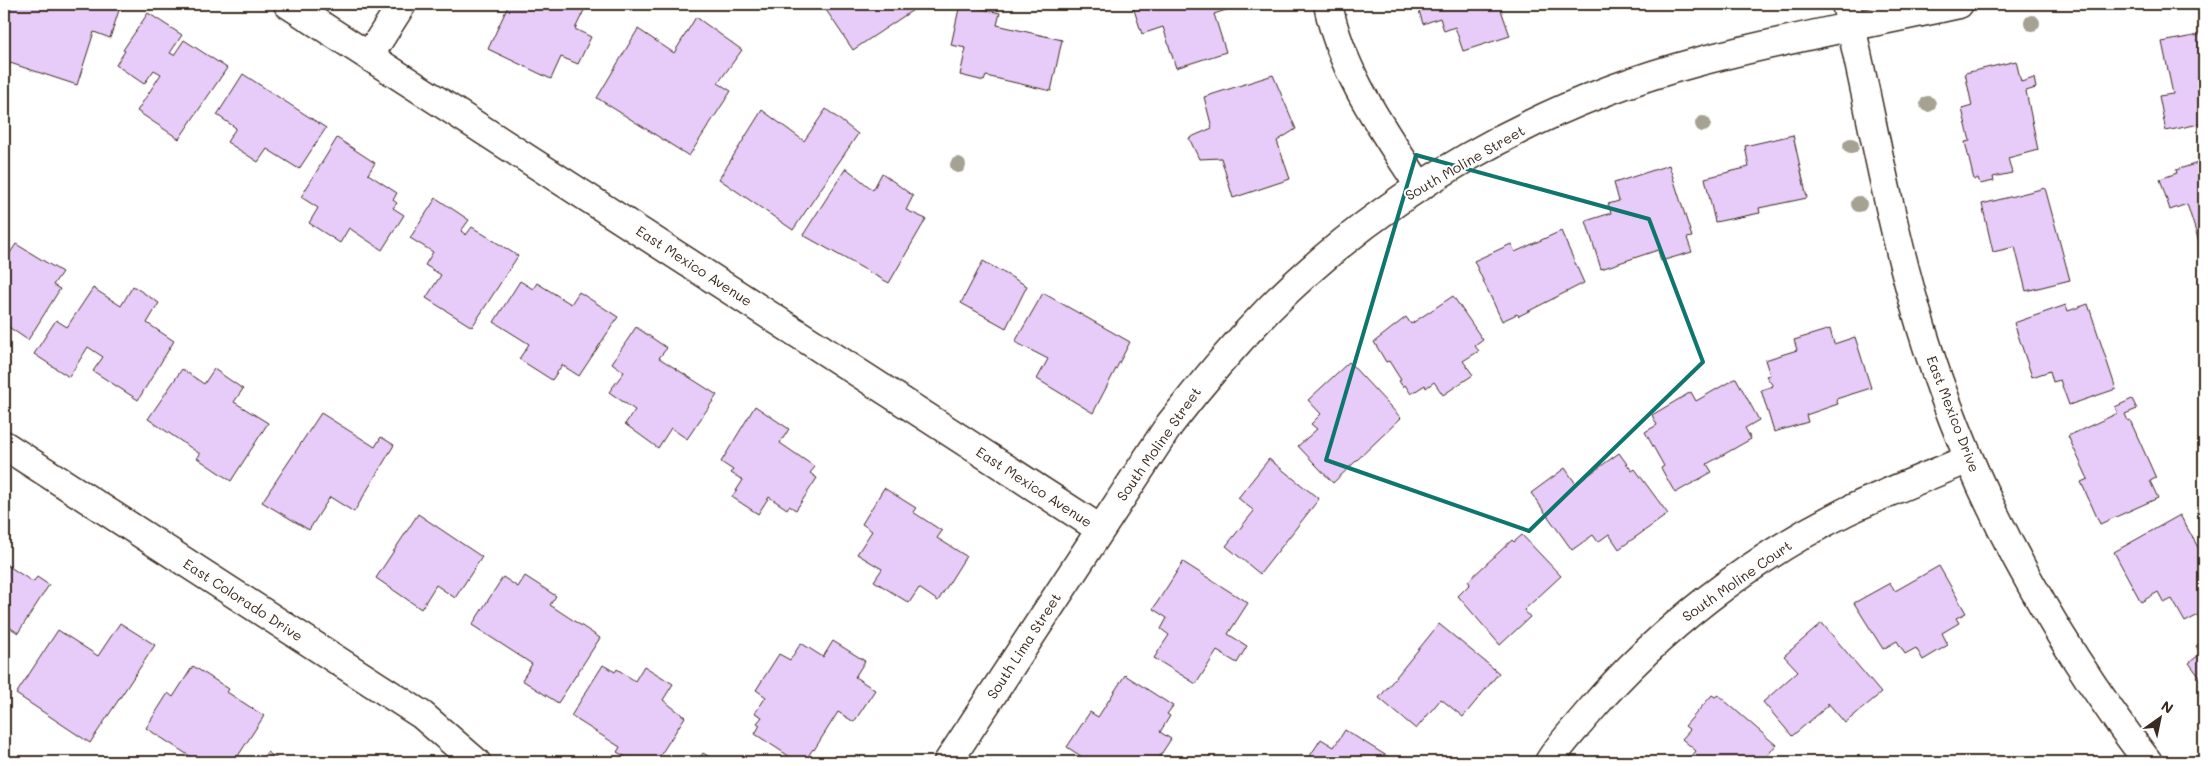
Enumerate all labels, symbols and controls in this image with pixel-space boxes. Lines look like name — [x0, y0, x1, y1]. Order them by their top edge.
street label: South Moline Street — [1401, 121, 1528, 205]
street label: East Mexico Avenue — [633, 221, 756, 310]
street label: East Mexico Drive — [1922, 353, 1984, 475]
street label: South Moline Street — [1112, 383, 1205, 504]
street label: East Mexico Avenue — [973, 442, 1096, 531]
street label: South Moline Court — [1678, 536, 1795, 626]
street label: East Colorado Drive — [180, 554, 307, 645]
street label: South Lima Street — [982, 589, 1065, 702]
north arrow — [2136, 694, 2186, 744]
text: N — [2158, 696, 2177, 718]

